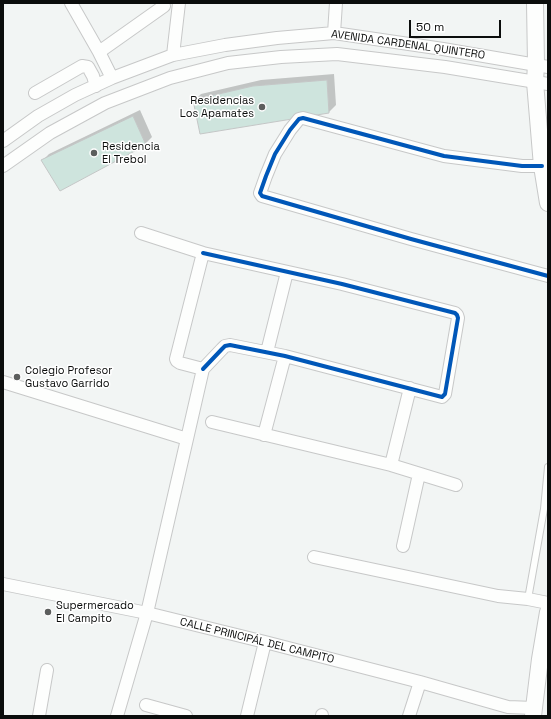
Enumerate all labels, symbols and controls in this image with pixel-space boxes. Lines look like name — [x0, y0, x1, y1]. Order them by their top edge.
scale bar — [411, 12, 503, 38]
text: 50 m — [416, 19, 444, 35]
street label: AVENIDA CARDENAL QUINTERO — [330, 28, 486, 62]
place label: Residencias Los Apamates — [180, 94, 254, 120]
marker: Residencias Los Apamates — [257, 102, 267, 112]
place label: Residencia El Trebol — [102, 140, 160, 166]
marker: Residencia El Trebol — [89, 148, 99, 158]
place label: Colegio Profesor Gustavo Garrido — [25, 364, 112, 390]
marker: Colegio Profesor Gustavo Garrido — [12, 372, 22, 382]
place label: Supermercado El Campito — [56, 599, 134, 625]
marker: Supermercado El Campito — [43, 607, 53, 617]
street label: CALLE PRINCIPÁL DEL CAMPITO — [178, 615, 336, 667]

